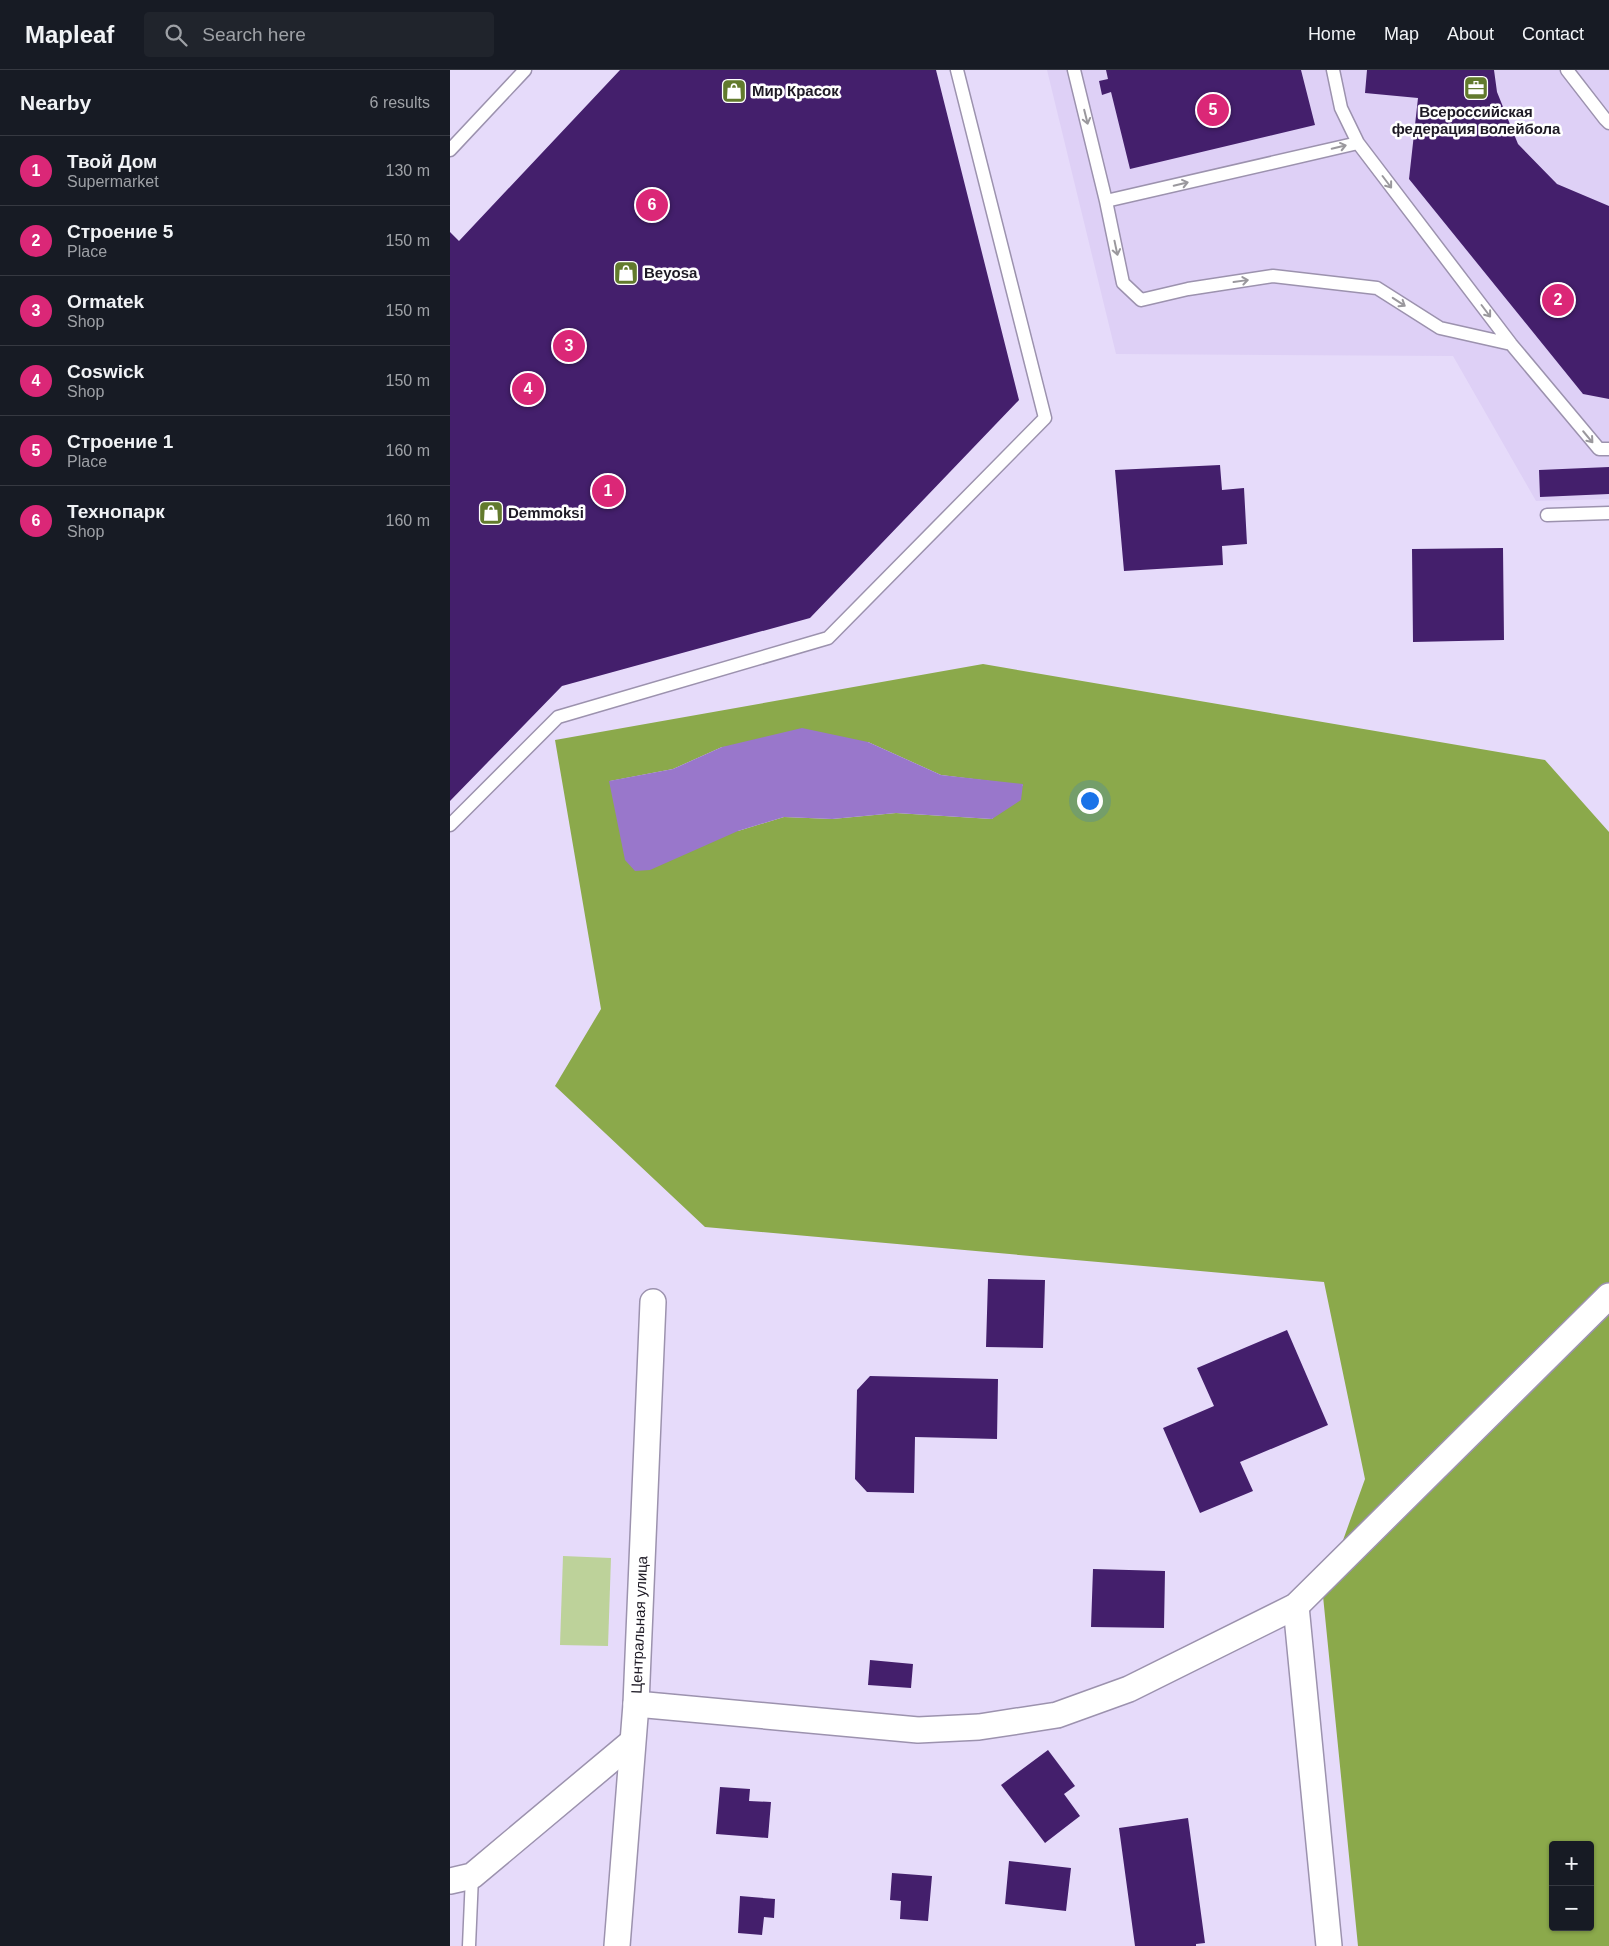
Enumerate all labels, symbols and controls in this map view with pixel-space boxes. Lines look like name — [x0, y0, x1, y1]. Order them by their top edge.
search box — [144, 12, 494, 57]
text: Mapleaf — [25, 21, 114, 48]
icon: search — [162, 21, 190, 49]
text: Search here — [202, 24, 306, 45]
text: Home — [1308, 24, 1356, 44]
text: Map — [1384, 24, 1419, 44]
text: About — [1447, 24, 1494, 44]
text: Contact — [1522, 24, 1584, 44]
office icon: Всероссийская федерация волейбола — [1463, 75, 1489, 101]
shop icon: Мир Красок — [721, 78, 747, 104]
place label: Мир Красок — [752, 82, 839, 99]
text: Nearby — [20, 91, 91, 114]
pin: 5 — [1197, 91, 1229, 129]
text: 6 results — [370, 94, 430, 111]
place label: Всероссийская федерация волейбола — [1392, 103, 1561, 137]
one-way arrow — [1081, 109, 1091, 125]
one-way arrow — [1331, 142, 1347, 151]
text: Твой Дом — [67, 151, 157, 172]
text: 1 — [32, 162, 40, 179]
text: 130 m — [386, 162, 430, 179]
text: Supermarket — [67, 173, 159, 190]
one-way arrow — [1382, 175, 1393, 188]
one-way arrow — [1172, 178, 1188, 188]
pin: 6 — [636, 186, 668, 224]
text: Строение 5 — [67, 221, 173, 242]
text: 2 — [32, 232, 40, 249]
text: 150 m — [386, 232, 430, 249]
one-way arrow — [1112, 240, 1121, 256]
text: Place — [67, 243, 107, 260]
shop icon: Beyosa — [613, 260, 639, 286]
place label: Beyosa — [644, 264, 698, 281]
one-way arrow — [1233, 276, 1249, 286]
pin: 2 — [1542, 281, 1574, 319]
text: Ormatek — [67, 291, 144, 312]
one-way arrow — [1391, 297, 1405, 307]
text: 3 — [32, 302, 40, 319]
text: 150 m — [386, 302, 430, 319]
one-way arrow — [1480, 304, 1491, 317]
text: Shop — [67, 313, 104, 330]
pin: 3 — [553, 327, 585, 365]
text: Coswick — [67, 361, 144, 382]
pin: 4 — [512, 370, 544, 408]
text: 4 — [32, 372, 40, 389]
text: 150 m — [386, 372, 430, 389]
text: Shop — [67, 383, 104, 400]
one-way arrow — [1583, 430, 1594, 443]
text: Строение 1 — [67, 431, 173, 452]
text: 5 — [32, 442, 40, 459]
text: 160 m — [386, 442, 430, 459]
text: Place — [67, 453, 107, 470]
pin: 1 — [592, 472, 624, 510]
shop icon: Demmoksi — [478, 500, 504, 526]
text: Технопарк — [67, 501, 165, 522]
place label: Demmoksi — [508, 504, 584, 521]
text: 6 — [32, 512, 40, 529]
text: 160 m — [386, 512, 430, 529]
text: Shop — [67, 523, 104, 540]
your location — [1077, 788, 1103, 814]
street label: Центральная улица — [627, 1555, 650, 1694]
map controls — [1549, 1841, 1594, 1931]
button: + — [1549, 1841, 1594, 1886]
button: − — [1549, 1886, 1594, 1931]

